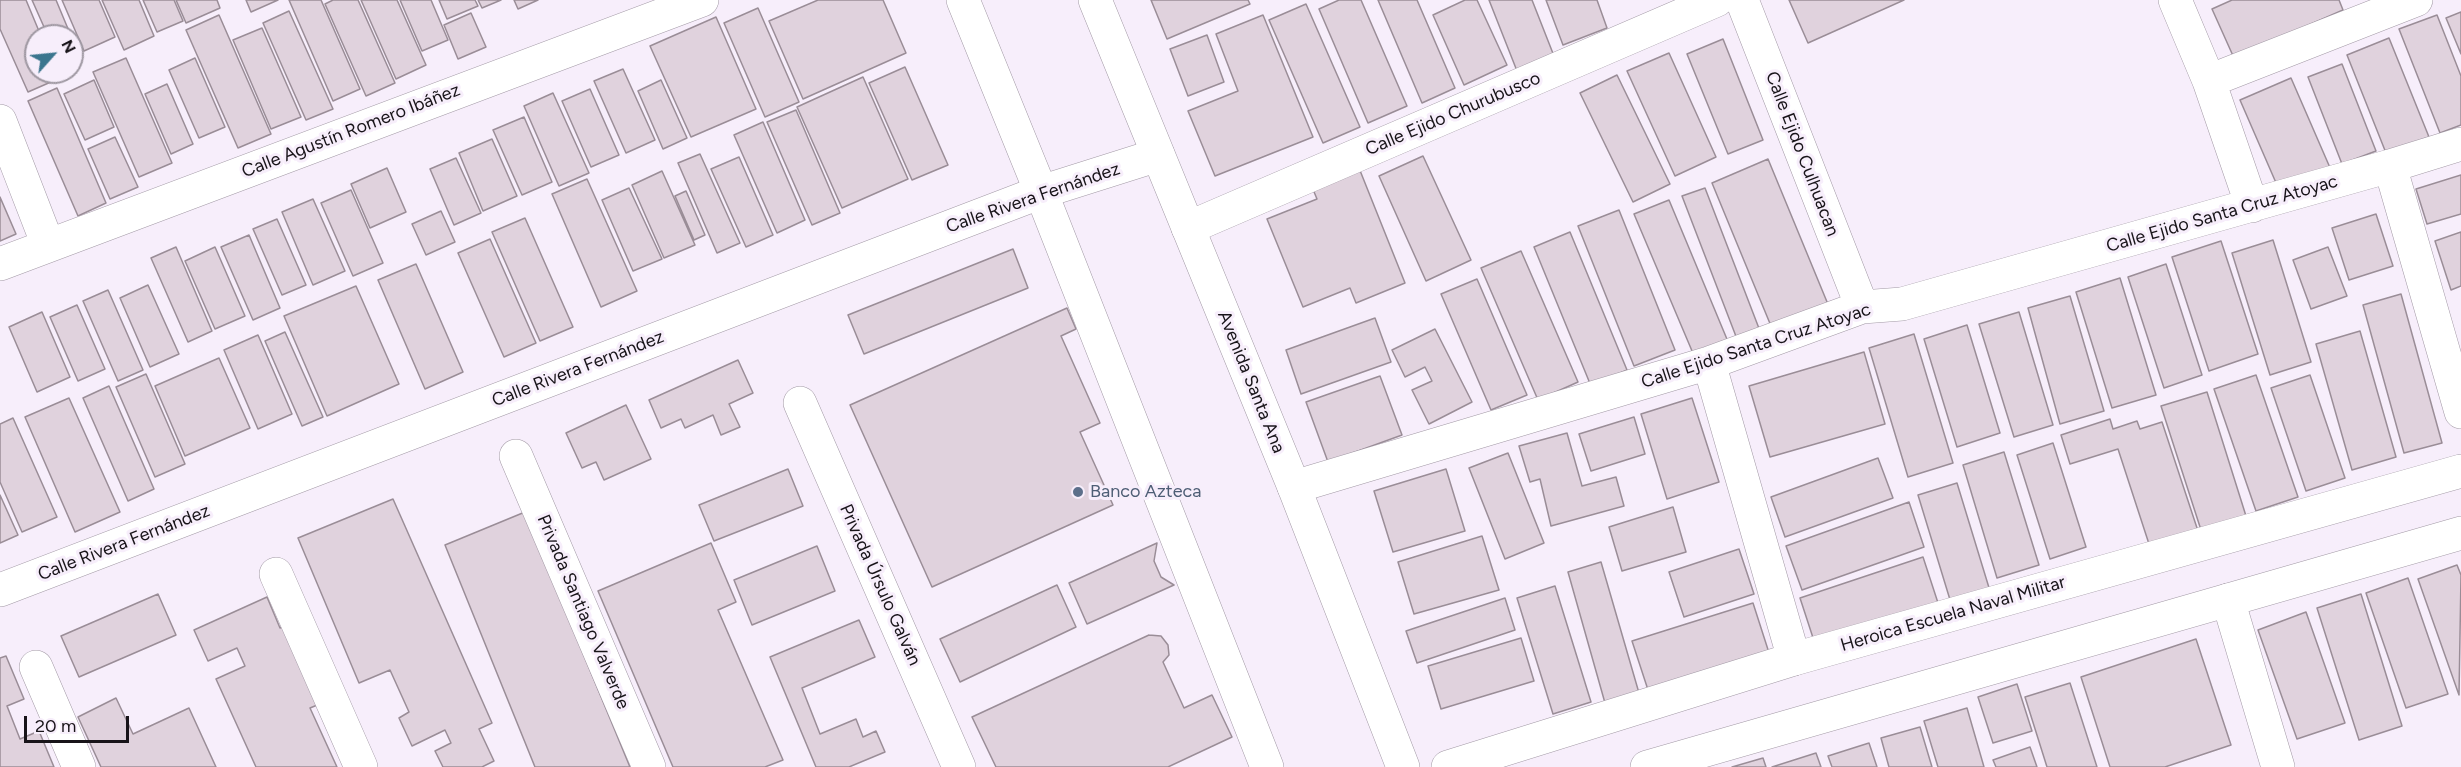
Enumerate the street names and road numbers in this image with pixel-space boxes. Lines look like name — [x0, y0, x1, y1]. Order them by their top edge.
street label: Calle Ejido Churubusco — [1362, 67, 1544, 161]
street label: Calle Ejido Culhuacan — [1761, 69, 1843, 239]
street label: Calle Agustín Romero Ibáñez — [239, 79, 463, 183]
street label: Calle Rivera Fernández — [943, 158, 1123, 238]
street label: Calle Ejido Santa Cruz Atoyac — [2104, 171, 2340, 257]
street label: Calle Ejido Santa Cruz Atoyac — [1639, 299, 1873, 393]
street label: Avenida Santa Ana — [1213, 308, 1289, 456]
street label: Calle Rivera Fernández — [489, 326, 667, 412]
street label: Calle Rivera Fernández — [35, 500, 213, 586]
street label: Privada Úrsulo Galván — [835, 501, 925, 669]
street label: Privada Santiago Valverde — [532, 511, 634, 713]
street label: Heroica Escuela Naval Militar — [1838, 572, 2068, 656]

